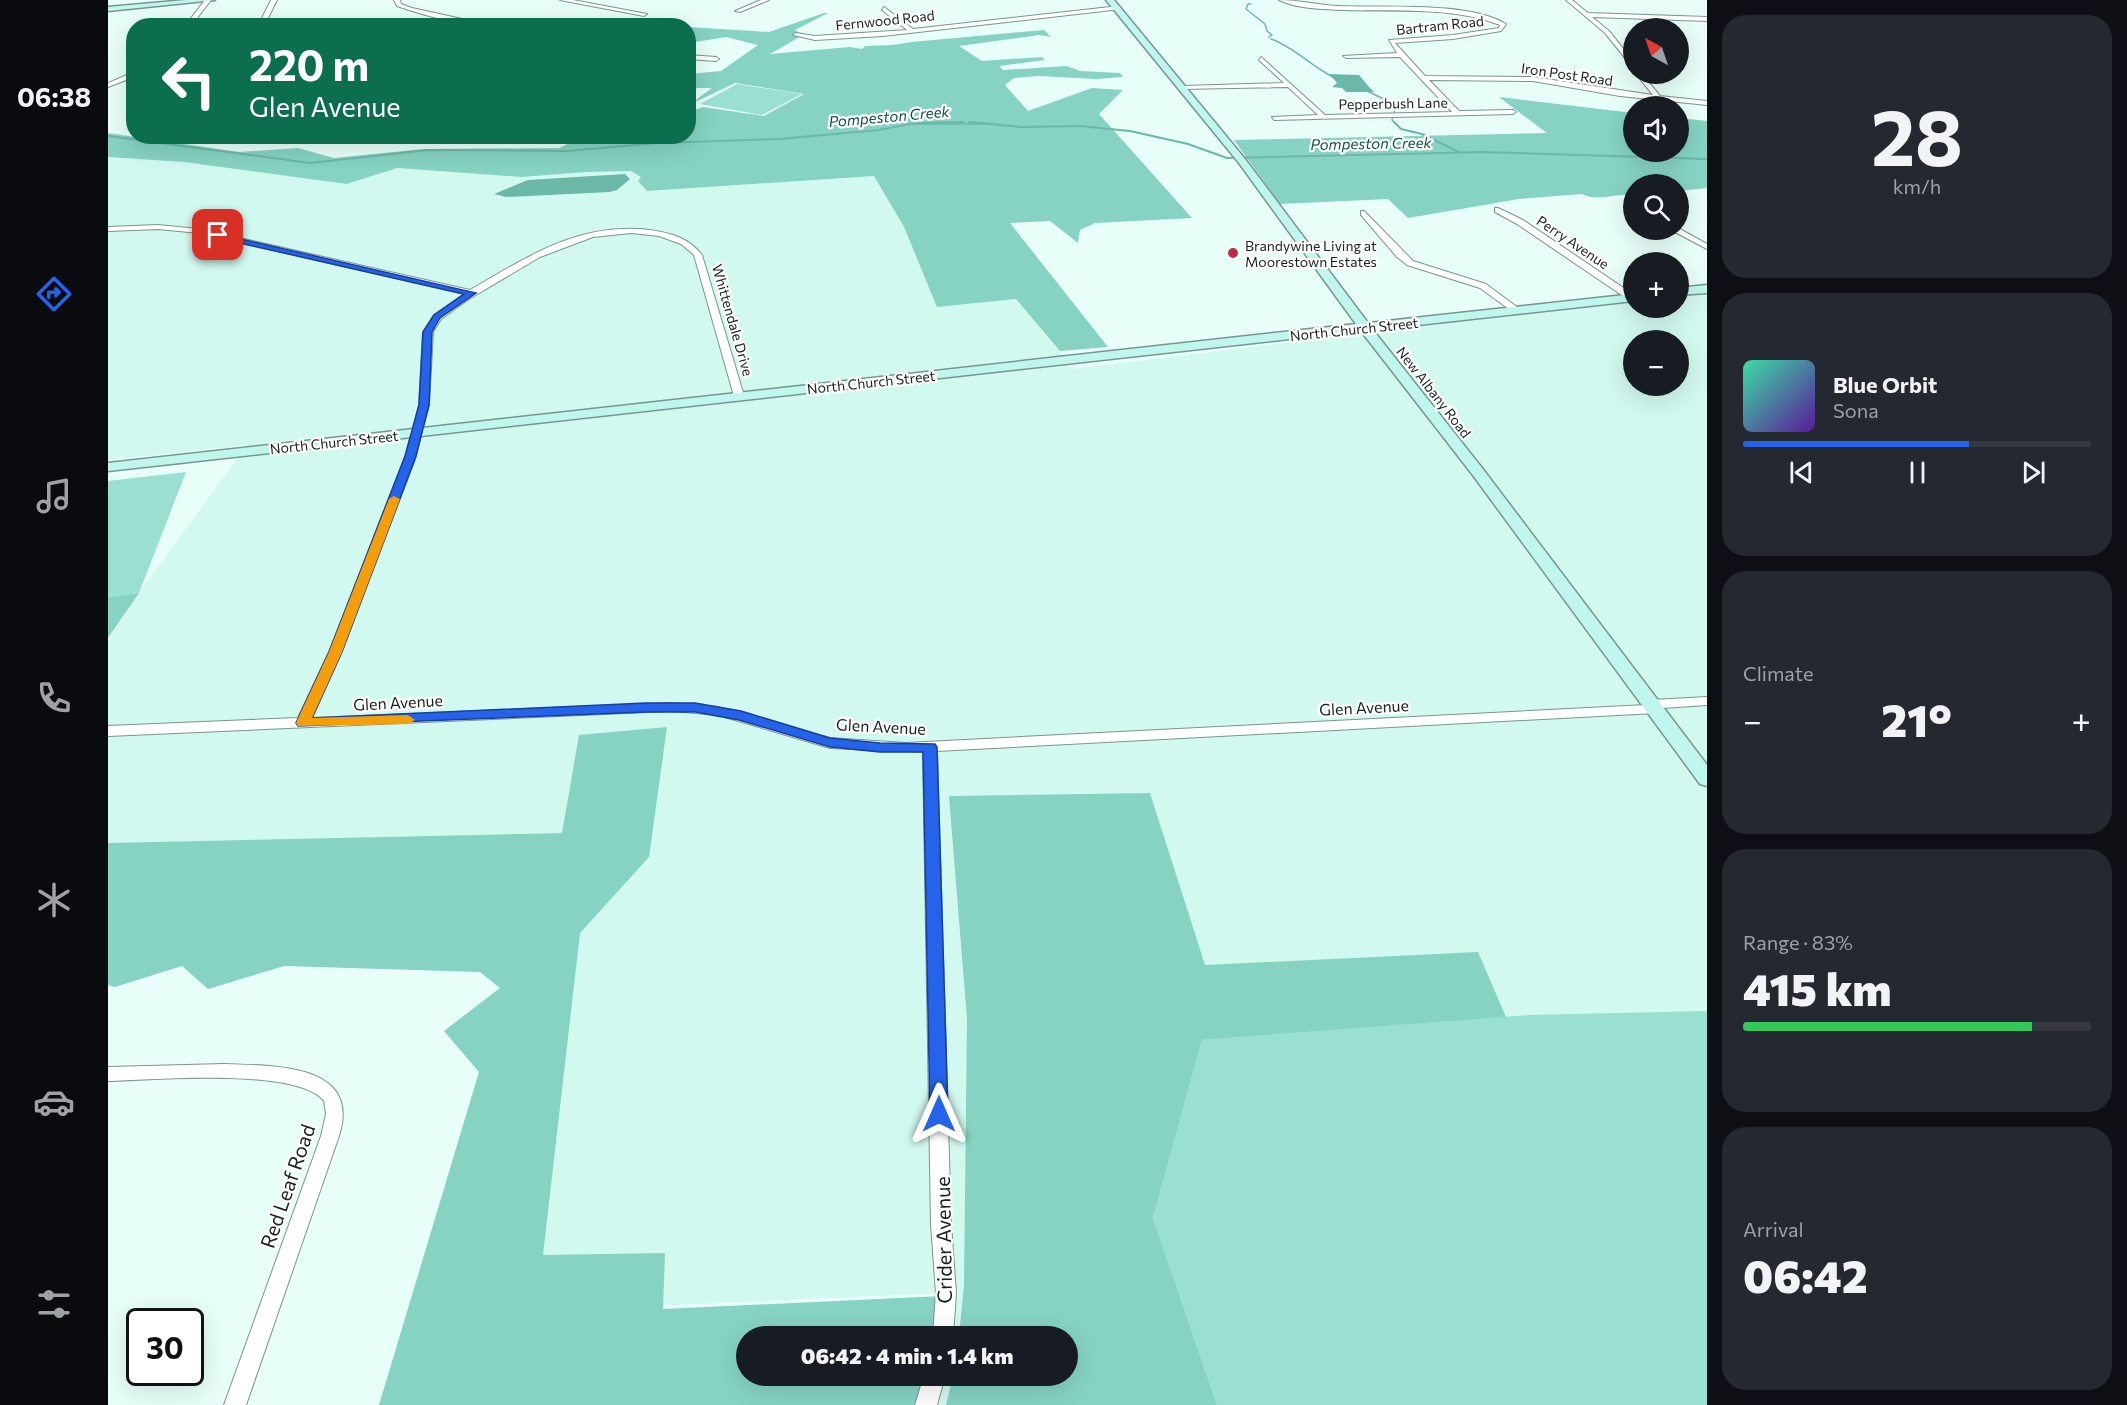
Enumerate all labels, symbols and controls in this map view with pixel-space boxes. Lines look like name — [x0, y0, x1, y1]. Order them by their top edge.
street label: Fernwood Road — [835, 6, 935, 34]
street label: Bartram Road — [1395, 12, 1485, 38]
north arrow — [1623, 18, 1689, 84]
map controls — [1623, 18, 1689, 396]
text: 220 m — [249, 38, 369, 90]
icon: left — [150, 42, 228, 120]
street label: Iron Post Road — [1520, 59, 1614, 89]
text: 06:38 — [17, 80, 91, 113]
text: 28 — [1871, 87, 1963, 182]
text: Glen Avenue — [249, 90, 401, 123]
street label: Pepperbush Lane — [1338, 94, 1448, 112]
button: sound — [1623, 96, 1689, 162]
water label: Pompeston Creek — [828, 102, 951, 130]
water label: Pompeston Creek — [1310, 133, 1433, 153]
button: search — [1623, 174, 1689, 240]
text: km/h — [1893, 174, 1941, 198]
pin — [192, 209, 243, 260]
street label: Perry Avenue — [1534, 212, 1612, 272]
icon: arrive — [201, 218, 234, 251]
place label: Brandywine Living at Moorestown Estates — [1245, 237, 1377, 270]
marker: Brandywine Living at Moorestown Estates — [1226, 246, 1240, 260]
button: + — [1623, 252, 1689, 318]
street label: Whittendale Drive — [709, 262, 757, 378]
icon: directions — [33, 273, 75, 315]
street label: North Church Street — [1289, 314, 1419, 344]
button: − — [1623, 330, 1689, 396]
street label: New Albany Road — [1393, 343, 1475, 441]
street label: North Church Street — [806, 367, 936, 397]
text: Blue Orbit — [1833, 371, 1937, 398]
text: Sona — [1833, 398, 1879, 422]
street label: North Church Street — [269, 427, 399, 457]
icon: previous — [1785, 456, 1818, 489]
icon: pause — [1901, 456, 1934, 489]
icon: next — [2017, 456, 2050, 489]
icon: music — [33, 475, 75, 517]
text: Climate — [1743, 661, 1813, 685]
icon: phone — [33, 677, 75, 719]
street label: Glen Avenue — [353, 690, 443, 714]
text: 21° — [1881, 691, 1952, 746]
street label: Glen Avenue — [1319, 695, 1409, 719]
text: − — [1743, 699, 1762, 740]
text: + — [2072, 699, 2091, 740]
street label: Glen Avenue — [836, 714, 926, 738]
icon: climate — [33, 879, 75, 921]
text: Range · 83% — [1743, 930, 1853, 954]
text: 415 km — [1743, 960, 1892, 1015]
icon: car — [33, 1081, 75, 1123]
position arrow — [907, 1082, 971, 1146]
street label: Red Leaf Road — [255, 1121, 319, 1251]
street label: Crider Avenue — [930, 1176, 956, 1304]
text: Arrival — [1743, 1217, 1804, 1241]
text: 06:42 — [1743, 1247, 1868, 1302]
icon: filters — [33, 1283, 75, 1325]
speed limit sign: 30 — [126, 1308, 204, 1386]
text: 06:42 · 4 min · 1.4 km — [801, 1342, 1013, 1369]

